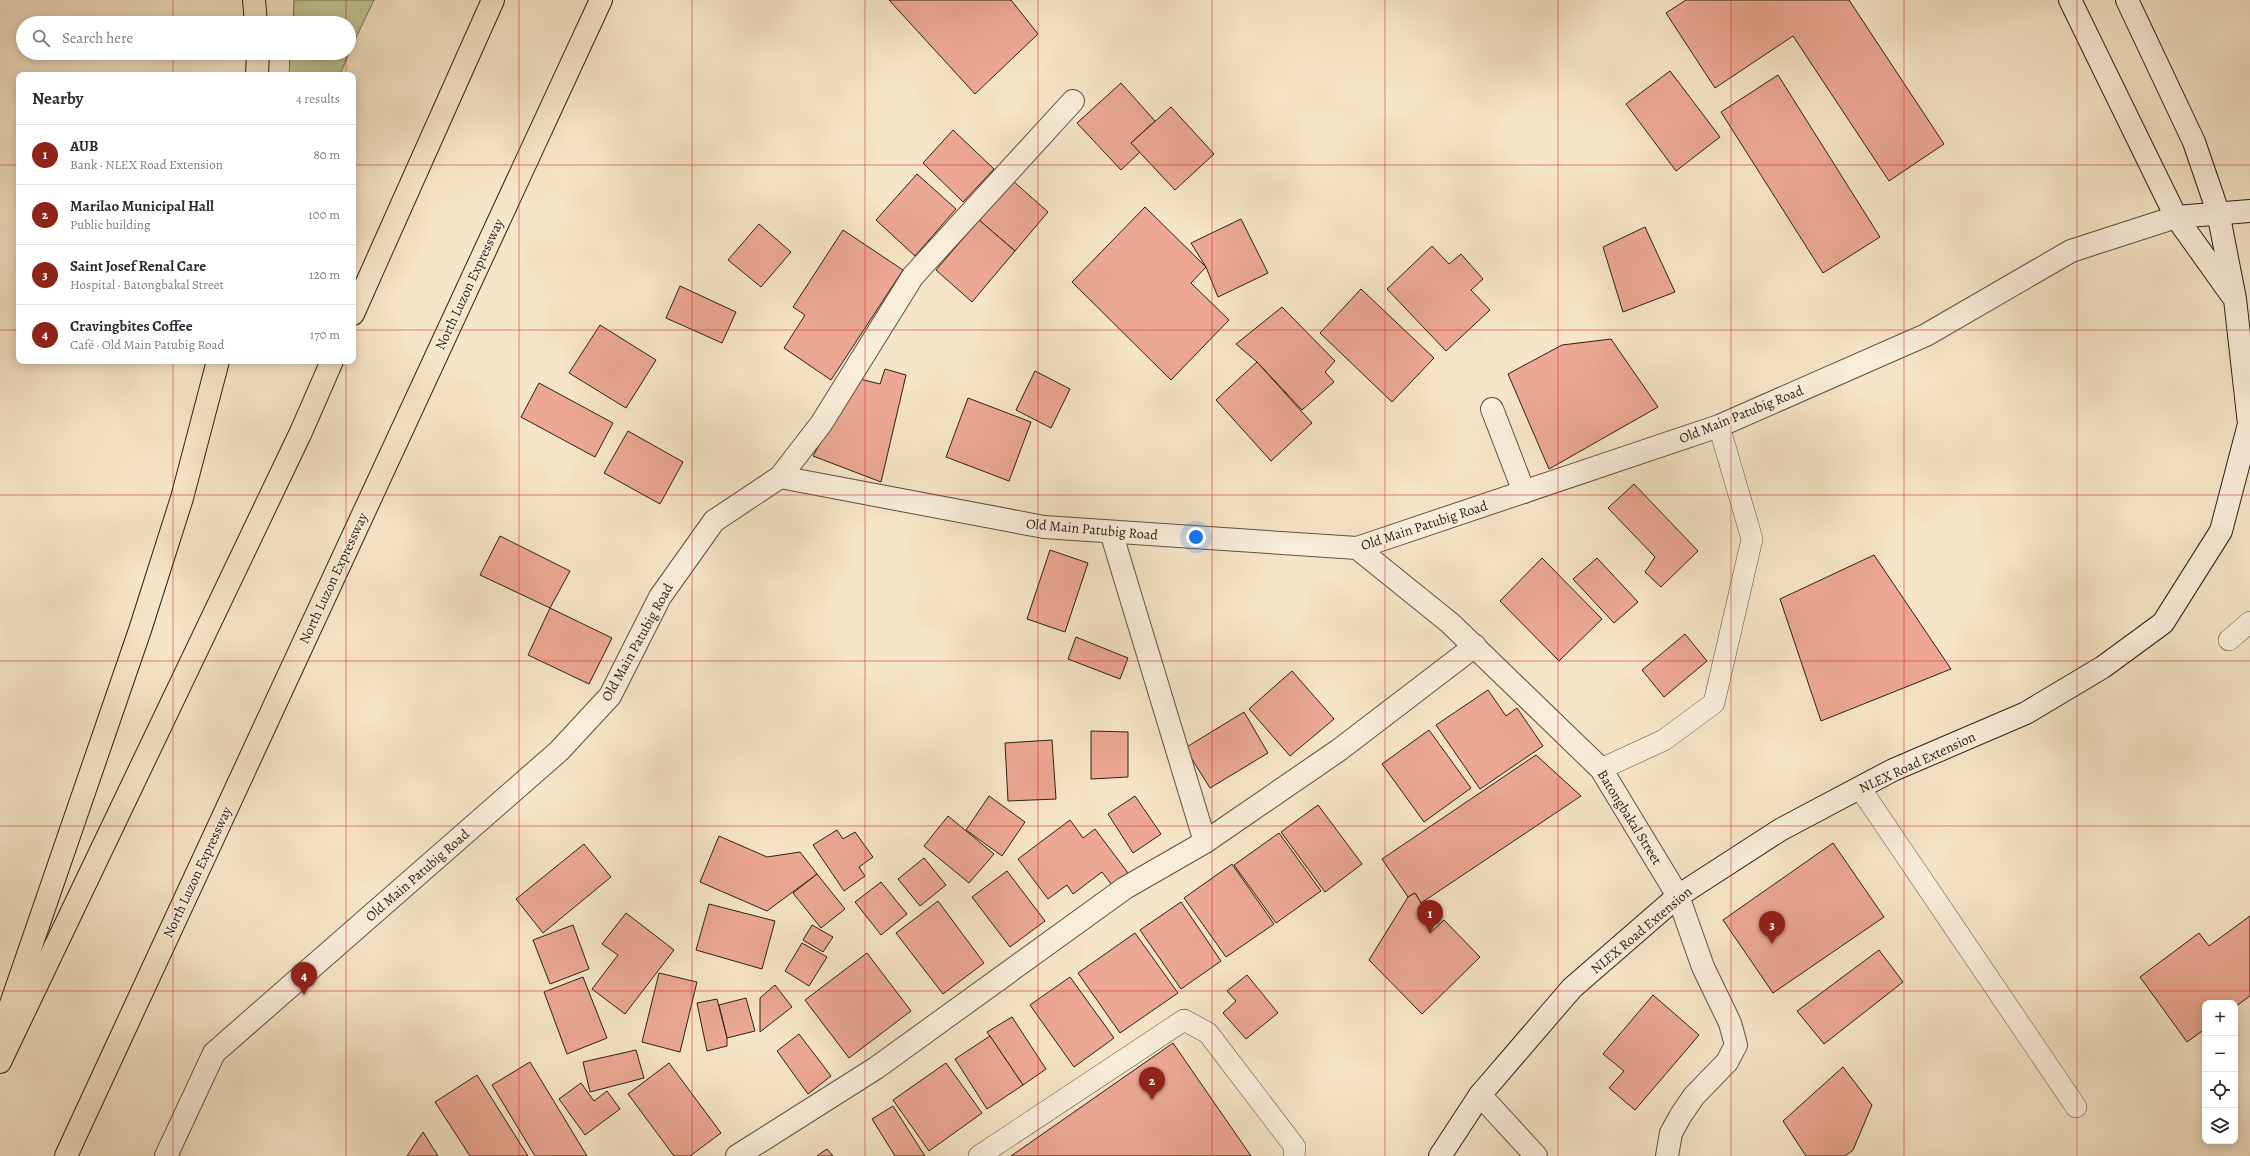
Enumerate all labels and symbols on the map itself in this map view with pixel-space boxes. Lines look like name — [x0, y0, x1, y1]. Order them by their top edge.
street label: North Luzon Expressway — [431, 215, 509, 353]
street label: Old Main Patubig Road — [1676, 381, 1806, 448]
street label: Old Main Patubig Road — [1358, 496, 1490, 555]
street label: North Luzon Expressway — [295, 509, 373, 647]
street label: Old Main Patubig Road — [1025, 514, 1159, 545]
your location — [1186, 527, 1206, 547]
street label: Old Main Patubig Road — [597, 579, 678, 705]
street label: NLEX Road Extension — [1856, 727, 1979, 798]
street label: Batongbakal Street — [1593, 766, 1667, 869]
street label: North Luzon Expressway — [159, 803, 237, 941]
street label: Old Main Patubig Road — [361, 825, 474, 926]
street label: NLEX Road Extension — [1587, 882, 1696, 978]
pin: 1 — [1417, 900, 1443, 933]
pin: 3 — [1759, 911, 1785, 944]
pin: 4 — [291, 962, 317, 995]
pin: 2 — [1139, 1067, 1165, 1100]

